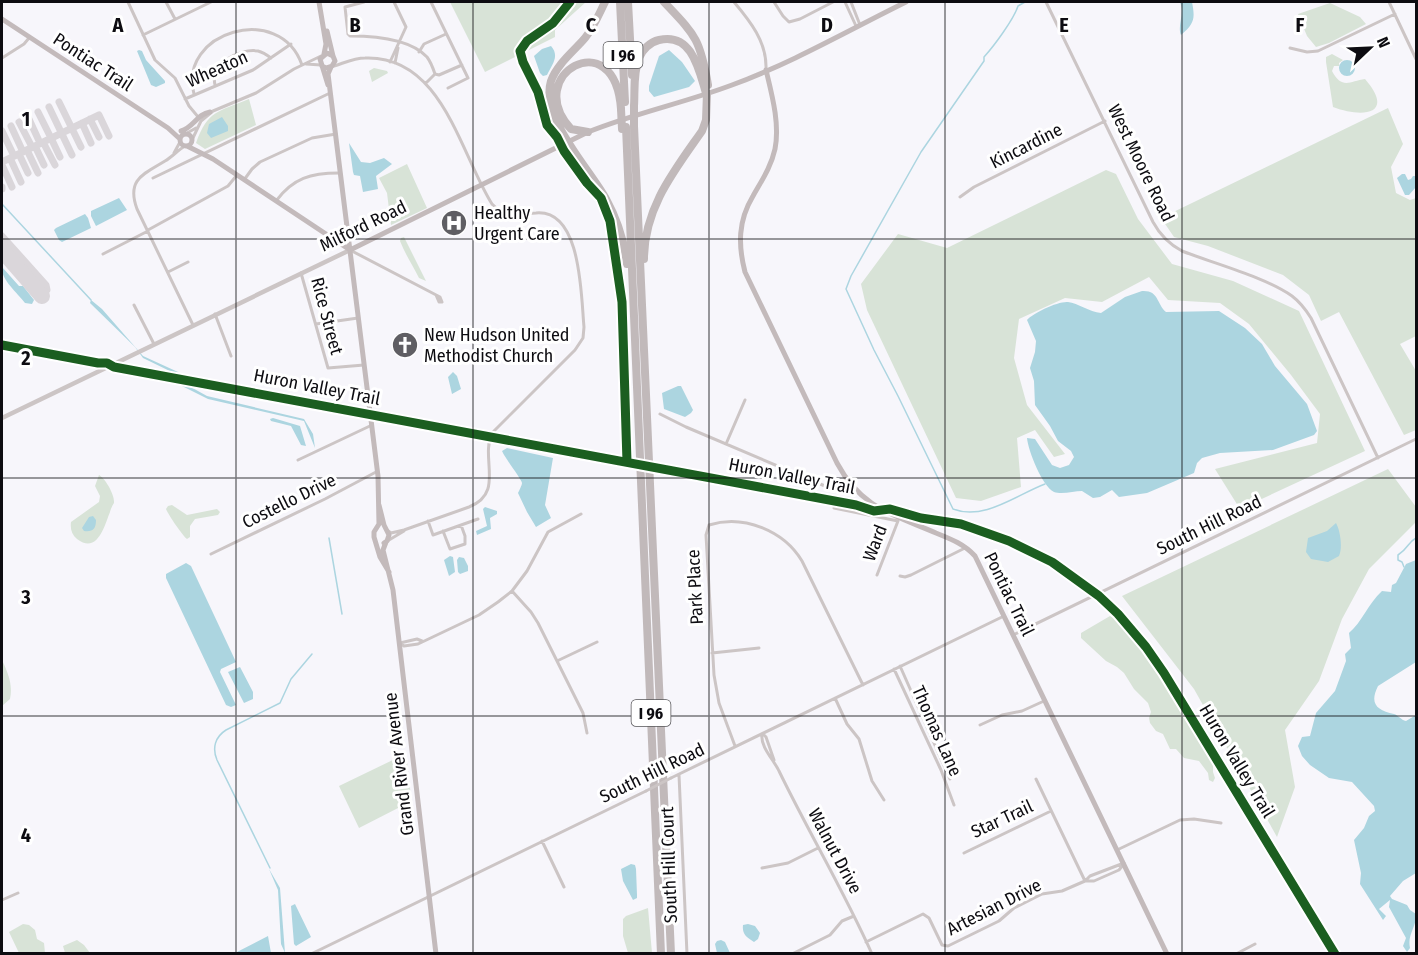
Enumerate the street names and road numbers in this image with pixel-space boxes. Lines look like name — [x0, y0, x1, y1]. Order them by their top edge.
street label: Pontiac Trail — [49, 28, 137, 96]
road number: I 96 — [604, 42, 642, 68]
street label: Wheaton — [183, 46, 251, 92]
street label: West Moore Road — [1103, 101, 1179, 225]
street label: Kincardine — [986, 118, 1066, 174]
street label: Milford Road — [316, 196, 410, 256]
street label: Rice Street — [306, 275, 348, 357]
street label: Huron Valley Trail — [252, 364, 382, 410]
street label: Huron Valley Trail — [727, 453, 857, 499]
street label: Costello Drive — [238, 469, 340, 533]
street label: South Hill Road — [1153, 490, 1265, 560]
street label: Ward — [858, 522, 892, 564]
street label: Pontiac Trail — [979, 548, 1039, 640]
street label: Park Place — [682, 549, 708, 625]
street label: Thomas Lane — [907, 682, 967, 780]
street label: Grand River Avenue — [379, 691, 419, 837]
road number: I 96 — [632, 700, 670, 726]
street label: Huron Valley Trail — [1194, 700, 1280, 822]
street label: South Hill Road — [596, 738, 708, 808]
street label: Star Trail — [968, 795, 1037, 843]
street label: Walnut Drive — [803, 805, 867, 898]
street label: South Hill Court — [656, 806, 682, 924]
street label: Artesian Drive — [943, 874, 1045, 940]

